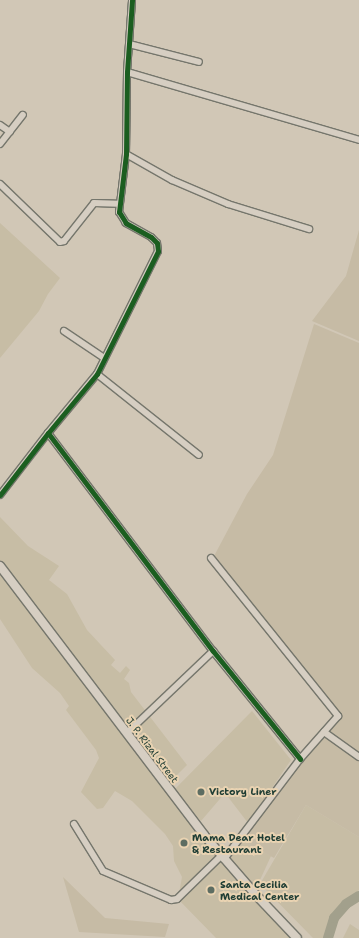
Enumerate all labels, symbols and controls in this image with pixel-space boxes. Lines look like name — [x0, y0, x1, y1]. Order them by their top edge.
street label: J. P. Rizal Street — [123, 715, 181, 785]
place label: Victory Liner — [209, 786, 277, 798]
marker: Victory Liner — [196, 787, 206, 797]
place label: Mama Dear Hotel & Restaurant — [192, 831, 285, 854]
marker: Mama Dear Hotel & Restaurant — [179, 838, 189, 848]
place label: Santa Cecilia Medical Center — [220, 878, 299, 902]
marker: Santa Cecilia Medical Center — [205, 884, 217, 896]

